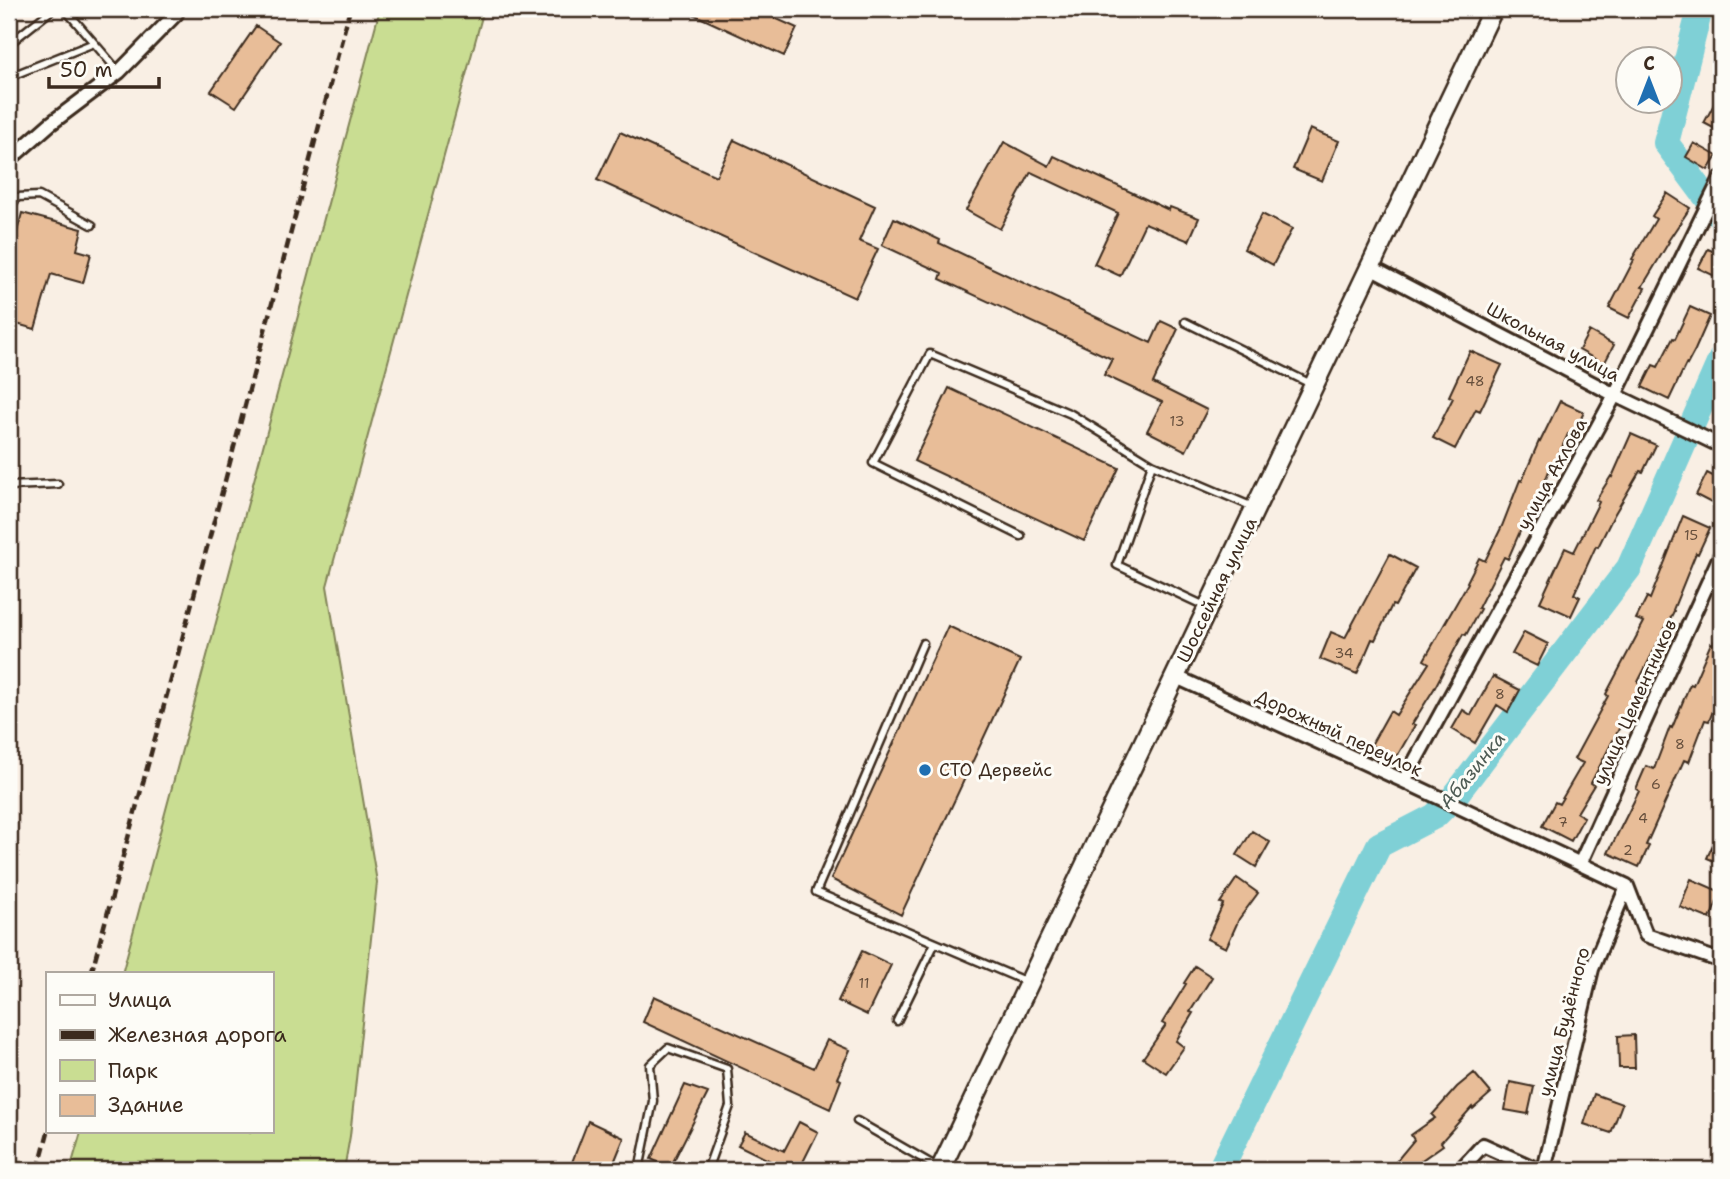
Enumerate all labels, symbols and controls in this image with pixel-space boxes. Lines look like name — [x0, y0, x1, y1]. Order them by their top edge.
scale bar — [49, 46, 159, 90]
north arrow — [1614, 46, 1684, 116]
text: С — [1643, 51, 1655, 76]
text: 50 m — [60, 56, 113, 84]
street label: Школьная улица — [1482, 297, 1624, 387]
house number: 48 — [1465, 372, 1485, 390]
house number: 13 — [1170, 412, 1184, 430]
street label: улица Ахлова — [1511, 414, 1593, 534]
street label: Шоссейная улица — [1171, 513, 1263, 667]
house number: 15 — [1684, 526, 1698, 544]
street label: улица Цементников — [1588, 615, 1682, 789]
house number: 34 — [1334, 644, 1354, 662]
street label: Дорожный переулок — [1252, 684, 1427, 782]
house number: 8 — [1495, 685, 1505, 703]
water label: Абазинка — [1434, 727, 1511, 814]
house number: 8 — [1675, 735, 1685, 753]
place label: СТО Дервейс — [939, 758, 1052, 782]
marker: СТО Дервейс — [917, 762, 933, 778]
house number: 6 — [1651, 775, 1661, 793]
house number: 4 — [1638, 809, 1648, 827]
house number: 7 — [1558, 813, 1568, 831]
house number: 2 — [1623, 841, 1633, 859]
street label: улица Будённого — [1533, 945, 1595, 1099]
legend — [46, 972, 273, 1134]
house number: 11 — [858, 974, 870, 992]
text: Улица — [108, 986, 171, 1014]
text: Железная дорога — [108, 1021, 287, 1049]
text: Парк — [108, 1057, 158, 1085]
text: Здание — [108, 1091, 184, 1119]

